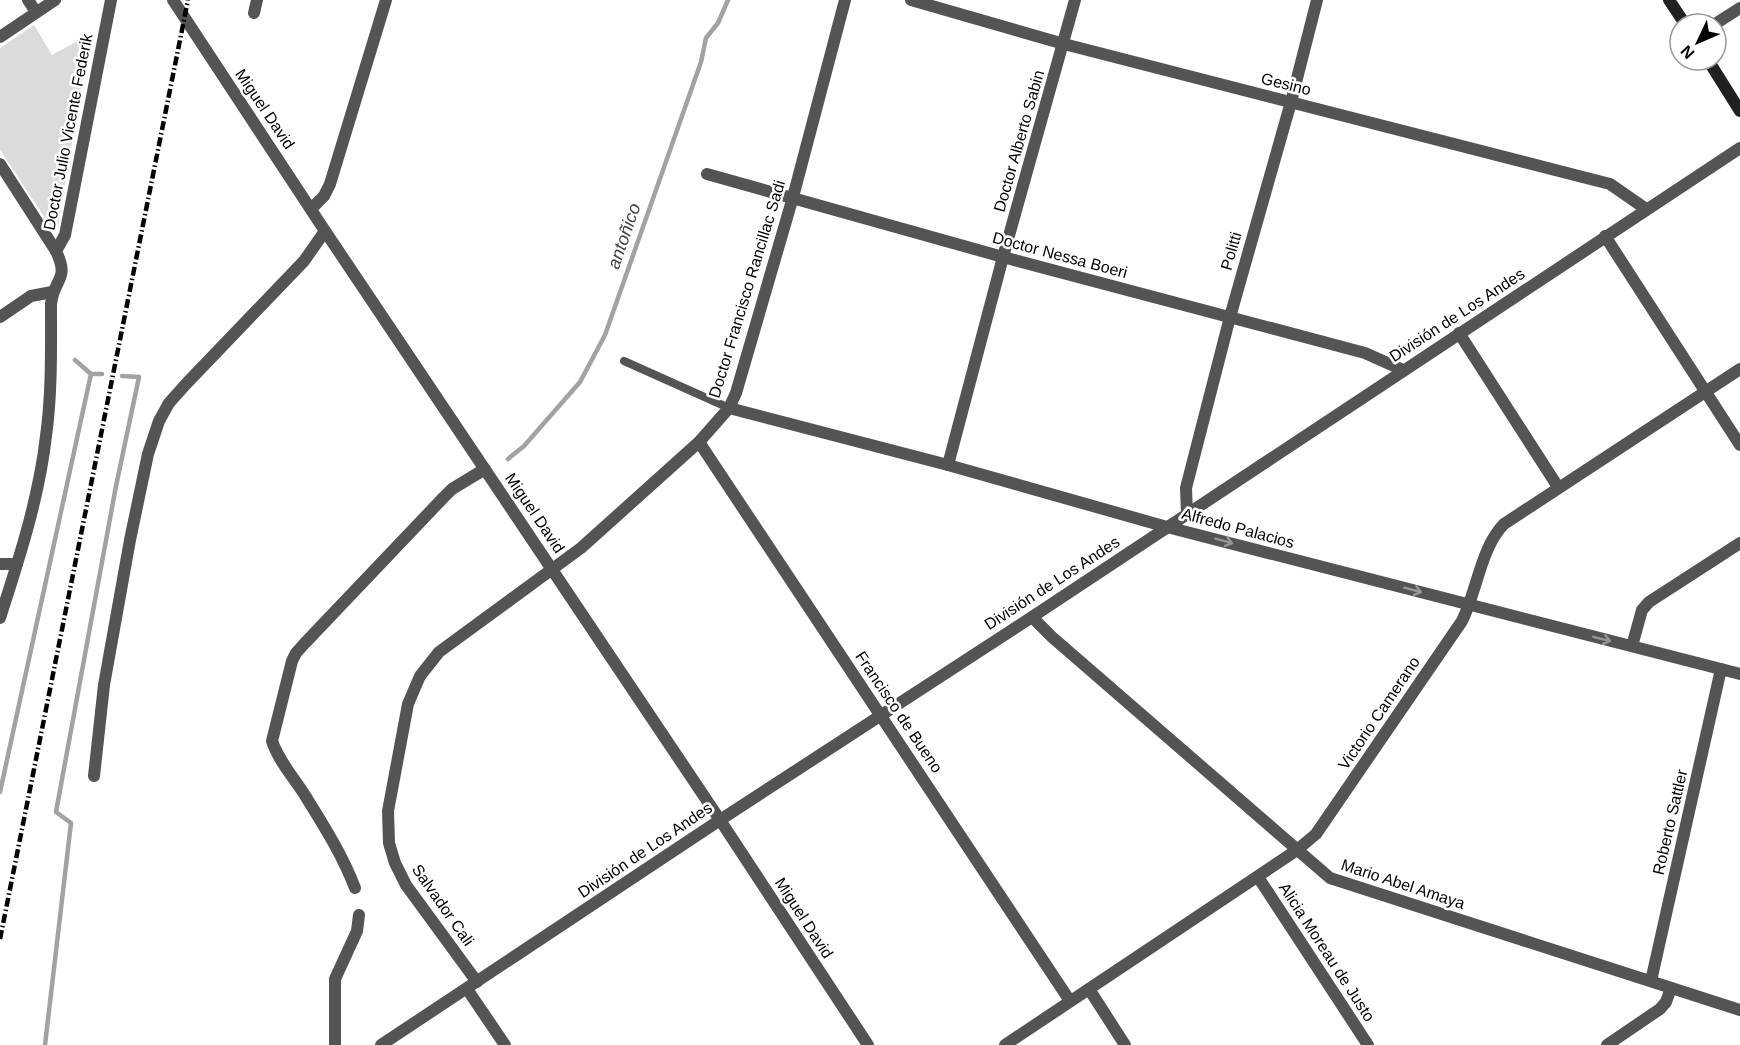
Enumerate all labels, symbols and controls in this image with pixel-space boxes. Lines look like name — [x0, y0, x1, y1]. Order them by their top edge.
north arrow — [1668, 12, 1728, 72]
street label: Doctor Julio Vicente Federik — [41, 31, 96, 232]
text: N — [1677, 42, 1698, 62]
street label: Miguel David — [232, 66, 298, 152]
street label: Doctor Alberto Sabin — [991, 68, 1047, 214]
street label: Gesino — [1259, 70, 1313, 98]
street label: Doctor Francisco Rancillac Sadi — [706, 178, 788, 400]
water label: antoñico — [603, 201, 645, 271]
street label: Doctor Nessa Boeri — [991, 229, 1129, 281]
street label: Politti — [1217, 230, 1245, 272]
street label: División de Los Andes — [1386, 265, 1528, 365]
street label: Miguel David — [502, 470, 568, 556]
street label: Alfredo Palacios — [1180, 505, 1296, 551]
street label: División de Los Andes — [981, 533, 1123, 633]
one-way arrow — [1214, 536, 1233, 548]
one-way arrow — [1403, 585, 1422, 597]
one-way arrow — [1592, 633, 1611, 645]
street label: Francisco de Bueno — [852, 648, 946, 776]
street label: Victorio Camerano — [1335, 653, 1423, 773]
street label: Roberto Sattler — [1650, 767, 1691, 876]
street label: División de Los Andes — [575, 799, 715, 901]
street label: Mario Abel Amaya — [1339, 856, 1467, 912]
street label: Salvador Cali — [409, 861, 477, 949]
street label: Miguel David — [772, 875, 836, 961]
street label: Alicia Moreau de Justo — [1276, 879, 1378, 1025]

